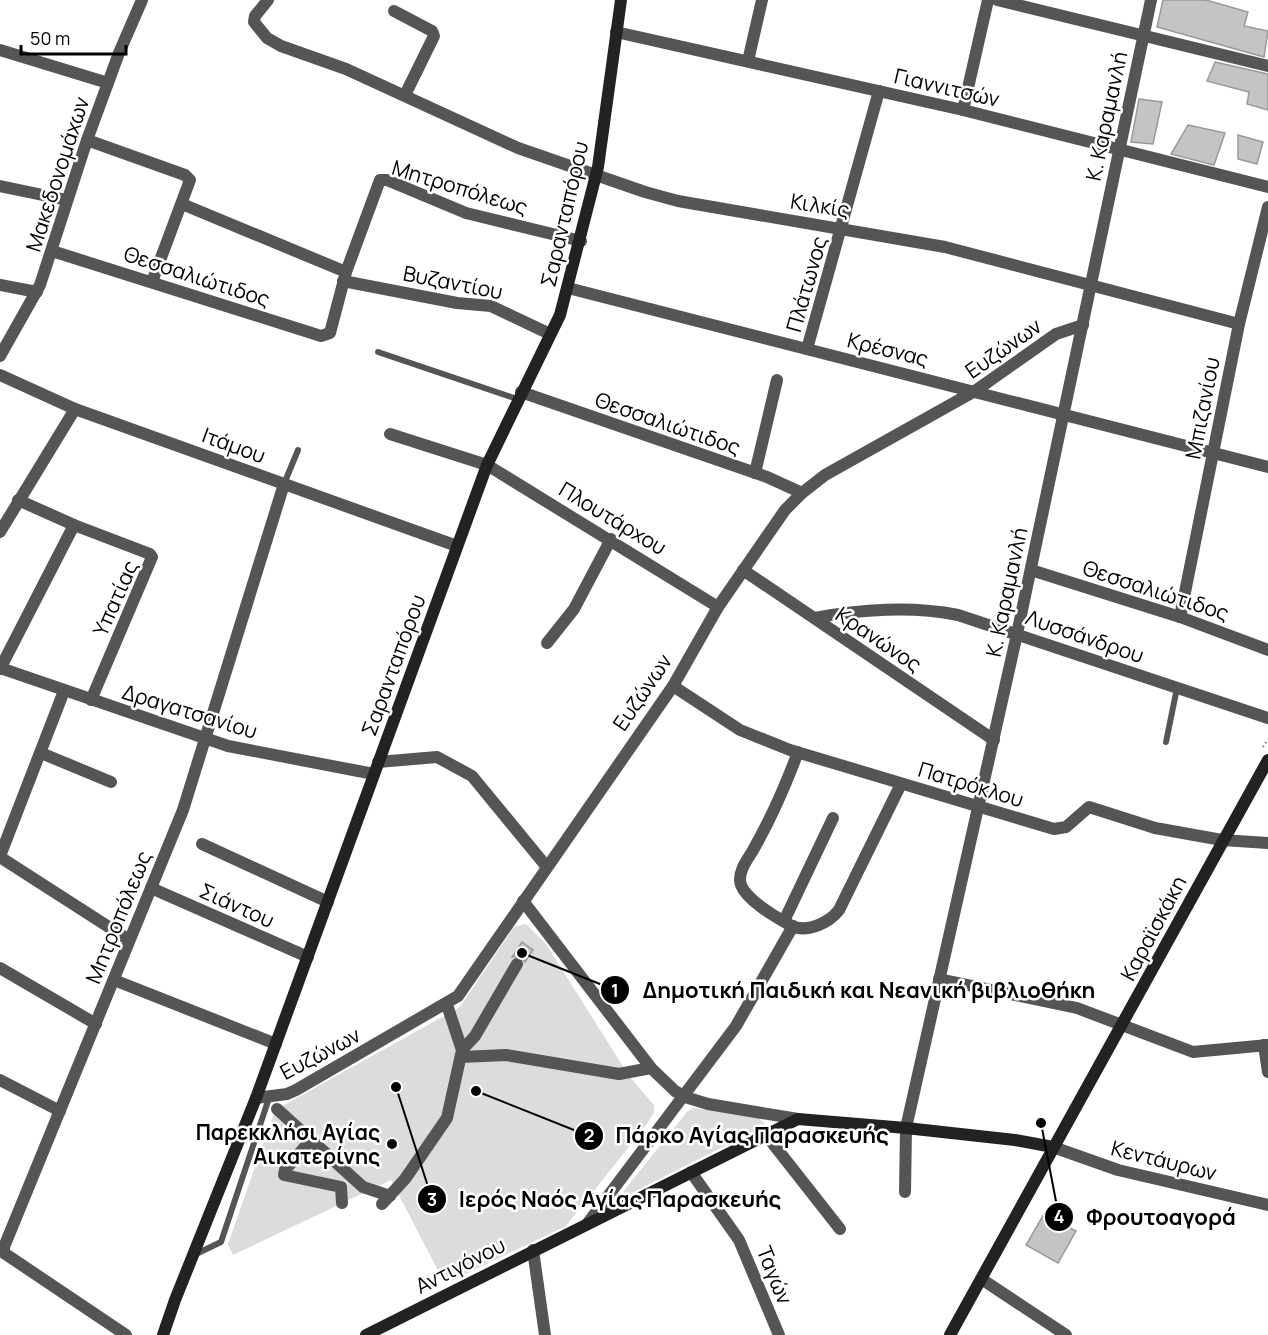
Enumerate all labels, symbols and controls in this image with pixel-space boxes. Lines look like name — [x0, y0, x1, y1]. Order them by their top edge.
scale bar — [21, 18, 126, 56]
text: 50 m — [30, 26, 70, 50]
street label: Κ. Καραμανλή — [1079, 49, 1133, 183]
street label: Γιαννιτσών — [892, 61, 1003, 113]
street label: Μακεδονομάχων — [19, 93, 95, 255]
street label: Σαρανταπόρου — [534, 138, 594, 290]
street label: Μητροπόλεως — [389, 153, 531, 221]
street label: Κιλκίς — [789, 187, 851, 223]
street label: Πλάτωνος — [779, 233, 833, 335]
street label: Θεσσαλιώτιδος — [120, 239, 274, 313]
street label: Βυζαντίου — [401, 259, 505, 305]
street label: Ευζώνων — [959, 311, 1047, 384]
street label: Κρέσνας — [845, 325, 931, 373]
street label: Μπιζανίου — [1178, 355, 1226, 461]
street label: Θεσσαλιώτιδος — [592, 385, 744, 461]
street label: Ιτάμου — [198, 421, 270, 469]
street label: Πλουτάρχου — [554, 475, 672, 561]
street label: Κ. Καραμανλή — [979, 525, 1033, 659]
street label: Θεσσαλιώτιδος — [1079, 553, 1233, 627]
street label: Υπατίας — [86, 556, 144, 640]
street label: Σαρανταπόρου — [354, 590, 432, 740]
street label: Κρανώνος — [830, 600, 928, 678]
street label: Λυσσάνδρου — [1022, 603, 1148, 669]
street label: Ευζώνων — [606, 648, 678, 736]
street label: Δραγατσανίου — [119, 677, 261, 745]
street label: Πατρόκλου — [915, 755, 1027, 813]
street label: Μητροπόλεως — [79, 847, 157, 987]
street label: Καραϊσκάκη — [1114, 871, 1192, 985]
street label: Σιάντου — [195, 876, 279, 934]
callout: Δημοτική Παιδική και Νεανική βιβλιοθήκη — [600, 970, 1107, 1010]
text: Δημοτική Παιδική και Νεανική βιβλιοθήκη — [643, 975, 1095, 1005]
text: 1 — [611, 978, 619, 1002]
street label: Ευζώνων — [275, 1020, 365, 1086]
callout: Πάρκο Αγίας Παρασκευής — [574, 1116, 901, 1156]
place label: Παρεκκλήσι Αγίας Αικατερίνης — [196, 1118, 380, 1170]
text: Πάρκο Αγίας Παρασκευής — [615, 1120, 889, 1150]
text: 2 — [584, 1123, 594, 1147]
street label: Κεντάυρων — [1108, 1133, 1220, 1187]
marker: Παρεκκλήσι Αγίας Αικατερίνης — [385, 1137, 399, 1151]
callout: Ιερός Ναός Αγίας Παρασκευής — [417, 1179, 793, 1219]
text: Ιερός Ναός Αγίας Παρασκευής — [459, 1184, 781, 1214]
text: 3 — [427, 1187, 437, 1211]
callout: Φρουτοαγορά — [1044, 1197, 1247, 1237]
text: Φρουτοαγορά — [1086, 1202, 1236, 1232]
text: 4 — [1054, 1204, 1065, 1228]
street label: Αντιγόνου — [410, 1230, 510, 1300]
street label: Ταγών — [751, 1242, 799, 1309]

